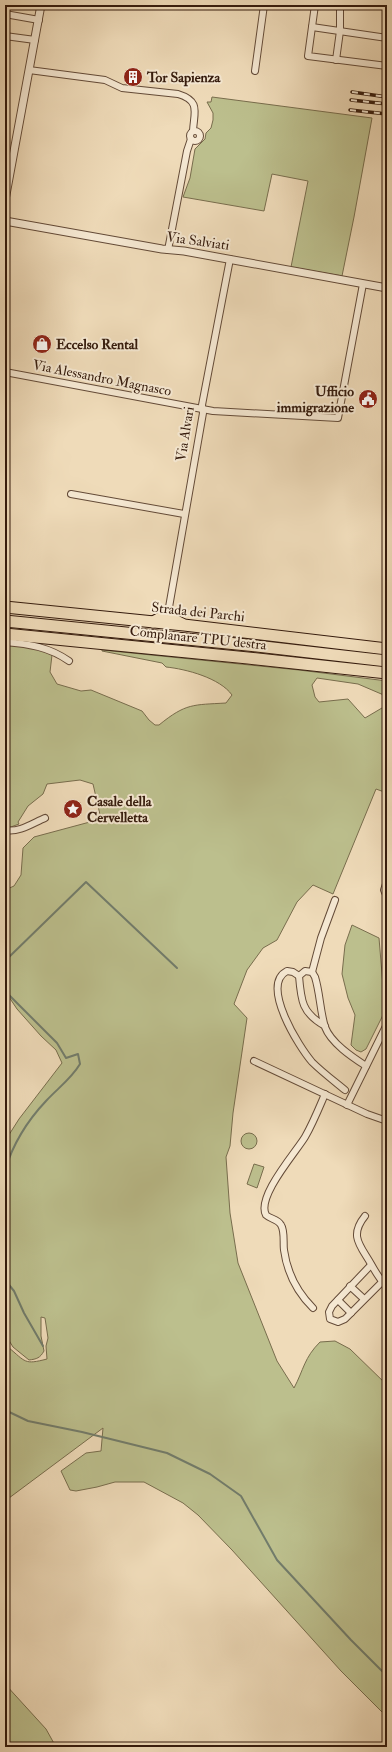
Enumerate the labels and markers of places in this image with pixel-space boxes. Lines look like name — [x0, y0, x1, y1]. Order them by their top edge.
building icon: Tor Sapienza — [122, 66, 144, 88]
place label: Tor Sapienza — [146, 69, 222, 87]
shop icon: Eccelso Rental — [31, 333, 53, 355]
place label: Eccelso Rental — [56, 336, 138, 353]
place label: Ufficio immigrazione — [276, 383, 354, 417]
public building icon: Ufficio immigrazione — [357, 388, 379, 410]
place label: Casale della Cervelletta — [87, 793, 153, 826]
place icon: Casale della Cervelletta — [62, 798, 84, 820]

